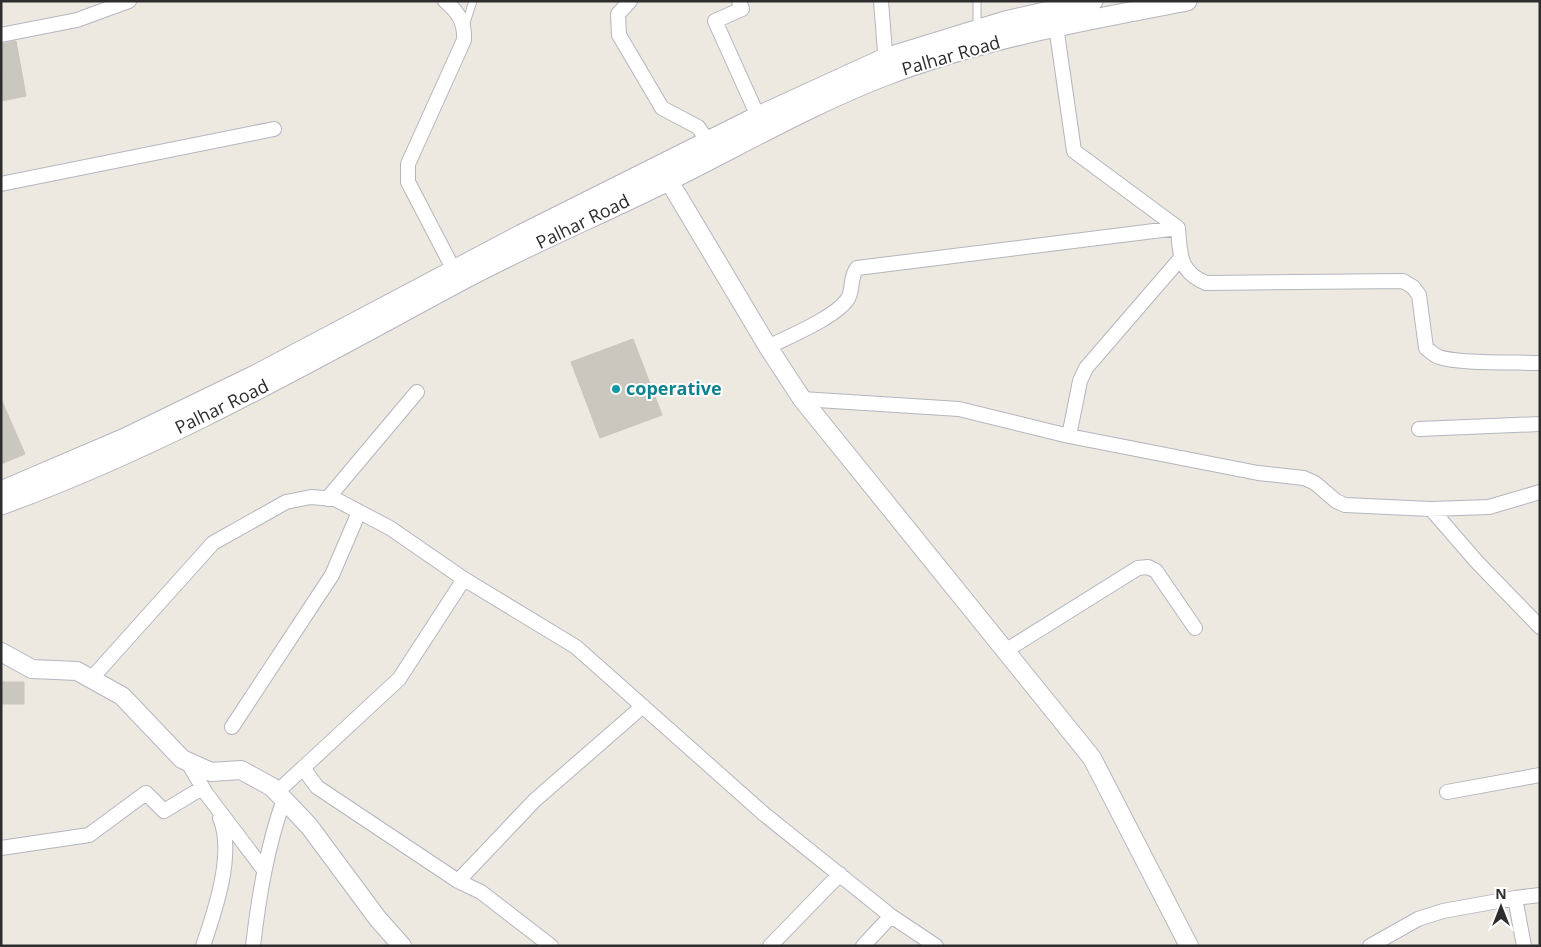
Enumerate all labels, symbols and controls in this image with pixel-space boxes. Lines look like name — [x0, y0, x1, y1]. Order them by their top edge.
street label: Palhar Road — [899, 30, 1003, 81]
street label: Palhar Road — [532, 188, 633, 254]
street label: Palhar Road — [171, 373, 272, 439]
place label: coperative — [626, 376, 722, 400]
marker: coperative — [610, 383, 622, 395]
north arrow — [1476, 882, 1526, 932]
text: N — [1495, 884, 1507, 903]

